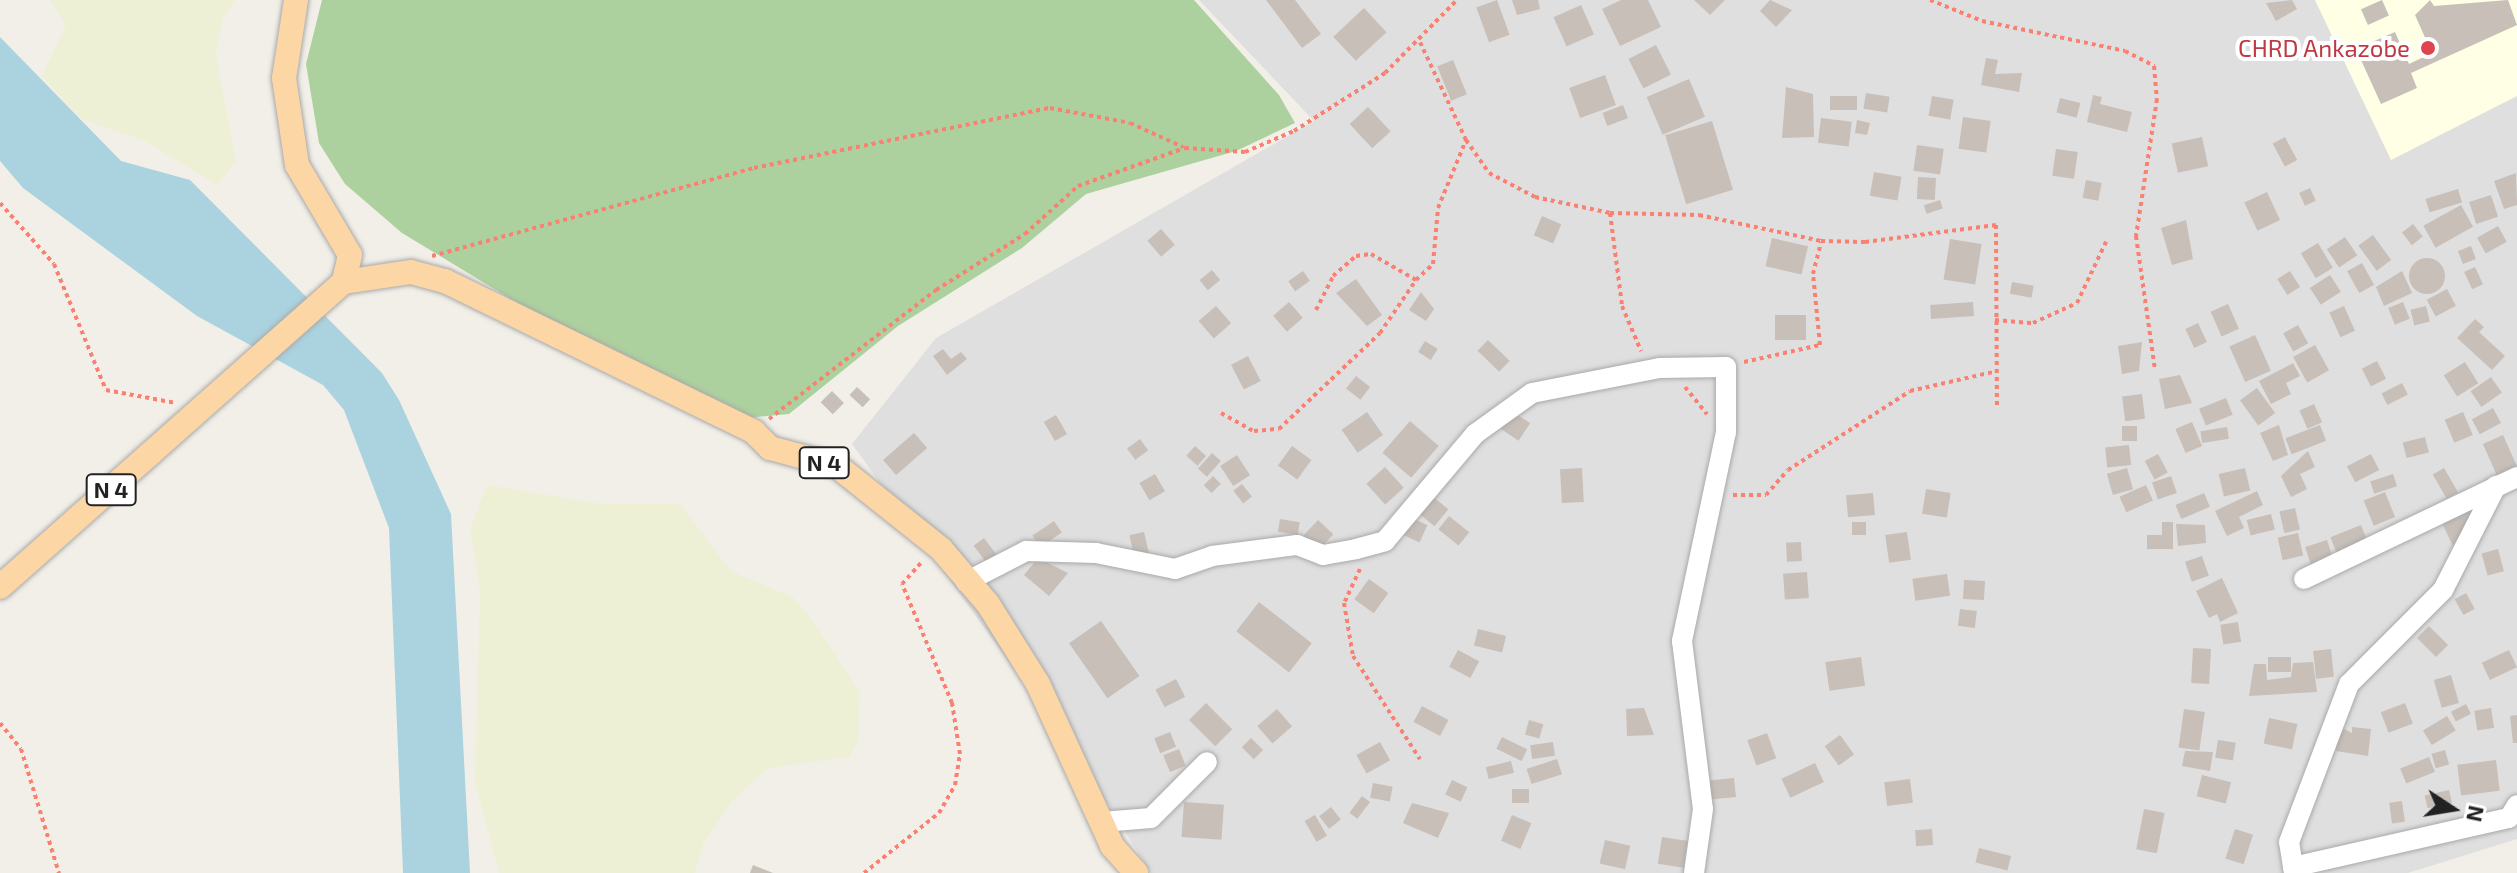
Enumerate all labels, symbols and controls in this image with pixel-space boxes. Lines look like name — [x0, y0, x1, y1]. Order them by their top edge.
place label: CHRD Ankazobe — [2237, 34, 2410, 62]
marker: CHRD Ankazobe — [2417, 37, 2439, 59]
road number: N 4 — [798, 445, 850, 481]
road number: N 4 — [85, 472, 137, 508]
north arrow — [2413, 769, 2493, 849]
text: N — [2462, 804, 2491, 824]

